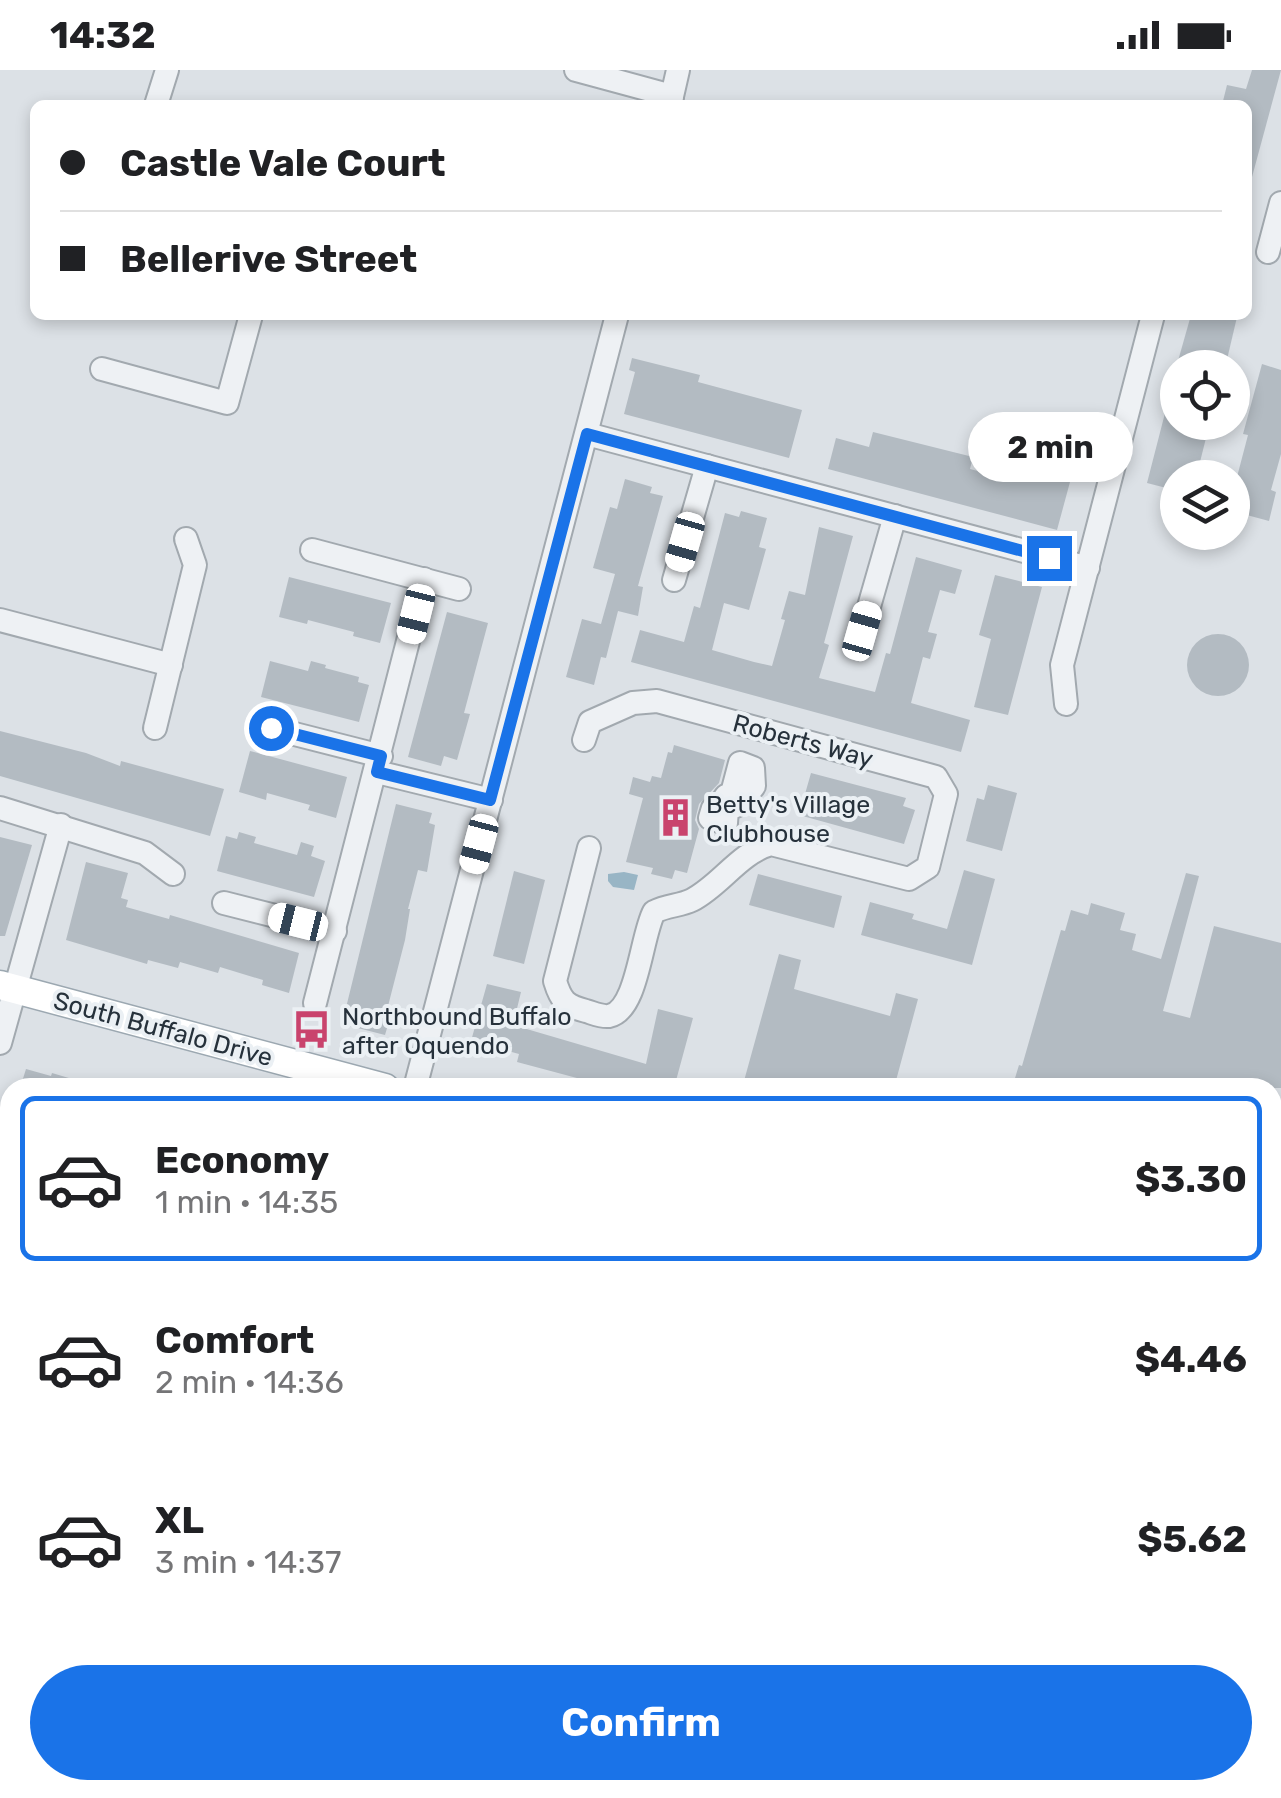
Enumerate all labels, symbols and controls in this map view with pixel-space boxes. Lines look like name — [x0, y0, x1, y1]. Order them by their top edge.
text: 14:32 — [50, 12, 156, 58]
text: Castle Vale Court — [120, 140, 446, 186]
text: Bellerive Street — [120, 236, 417, 282]
map controls — [1160, 350, 1250, 550]
button: locate — [1160, 350, 1250, 440]
callout: 2 min — [966, 413, 1132, 483]
text: 2 min — [1007, 428, 1094, 466]
button: layers — [1160, 460, 1250, 550]
car — [662, 509, 708, 575]
route end — [1027, 536, 1072, 581]
car — [394, 581, 438, 647]
car — [839, 598, 885, 664]
route start — [249, 706, 294, 751]
street label: Roberts Way — [730, 708, 876, 774]
place label: Betty's Village Clubhouse — [706, 790, 870, 848]
building icon: Betty's Village Clubhouse — [655, 797, 697, 839]
car — [457, 811, 501, 877]
car — [265, 900, 331, 944]
street label: South Buffalo Drive — [50, 986, 276, 1072]
place label: Northbound Buffalo after Oquendo — [342, 1002, 572, 1060]
bus stop icon: Northbound Buffalo after Oquendo — [291, 1009, 333, 1051]
icon: car — [35, 1134, 125, 1224]
text: Economy — [155, 1137, 329, 1183]
text: $3.30 — [1135, 1156, 1247, 1202]
text: 1 min · 14:35 — [155, 1183, 338, 1221]
icon: car — [35, 1314, 125, 1404]
text: Comfort — [155, 1317, 314, 1363]
text: $4.46 — [1135, 1336, 1247, 1382]
text: 2 min · 14:36 — [155, 1363, 344, 1401]
icon: car — [35, 1494, 125, 1584]
text: XL — [155, 1497, 204, 1543]
text: $5.62 — [1137, 1516, 1247, 1562]
text: 3 min · 14:37 — [155, 1543, 341, 1581]
button: Confirm — [30, 1665, 1252, 1780]

